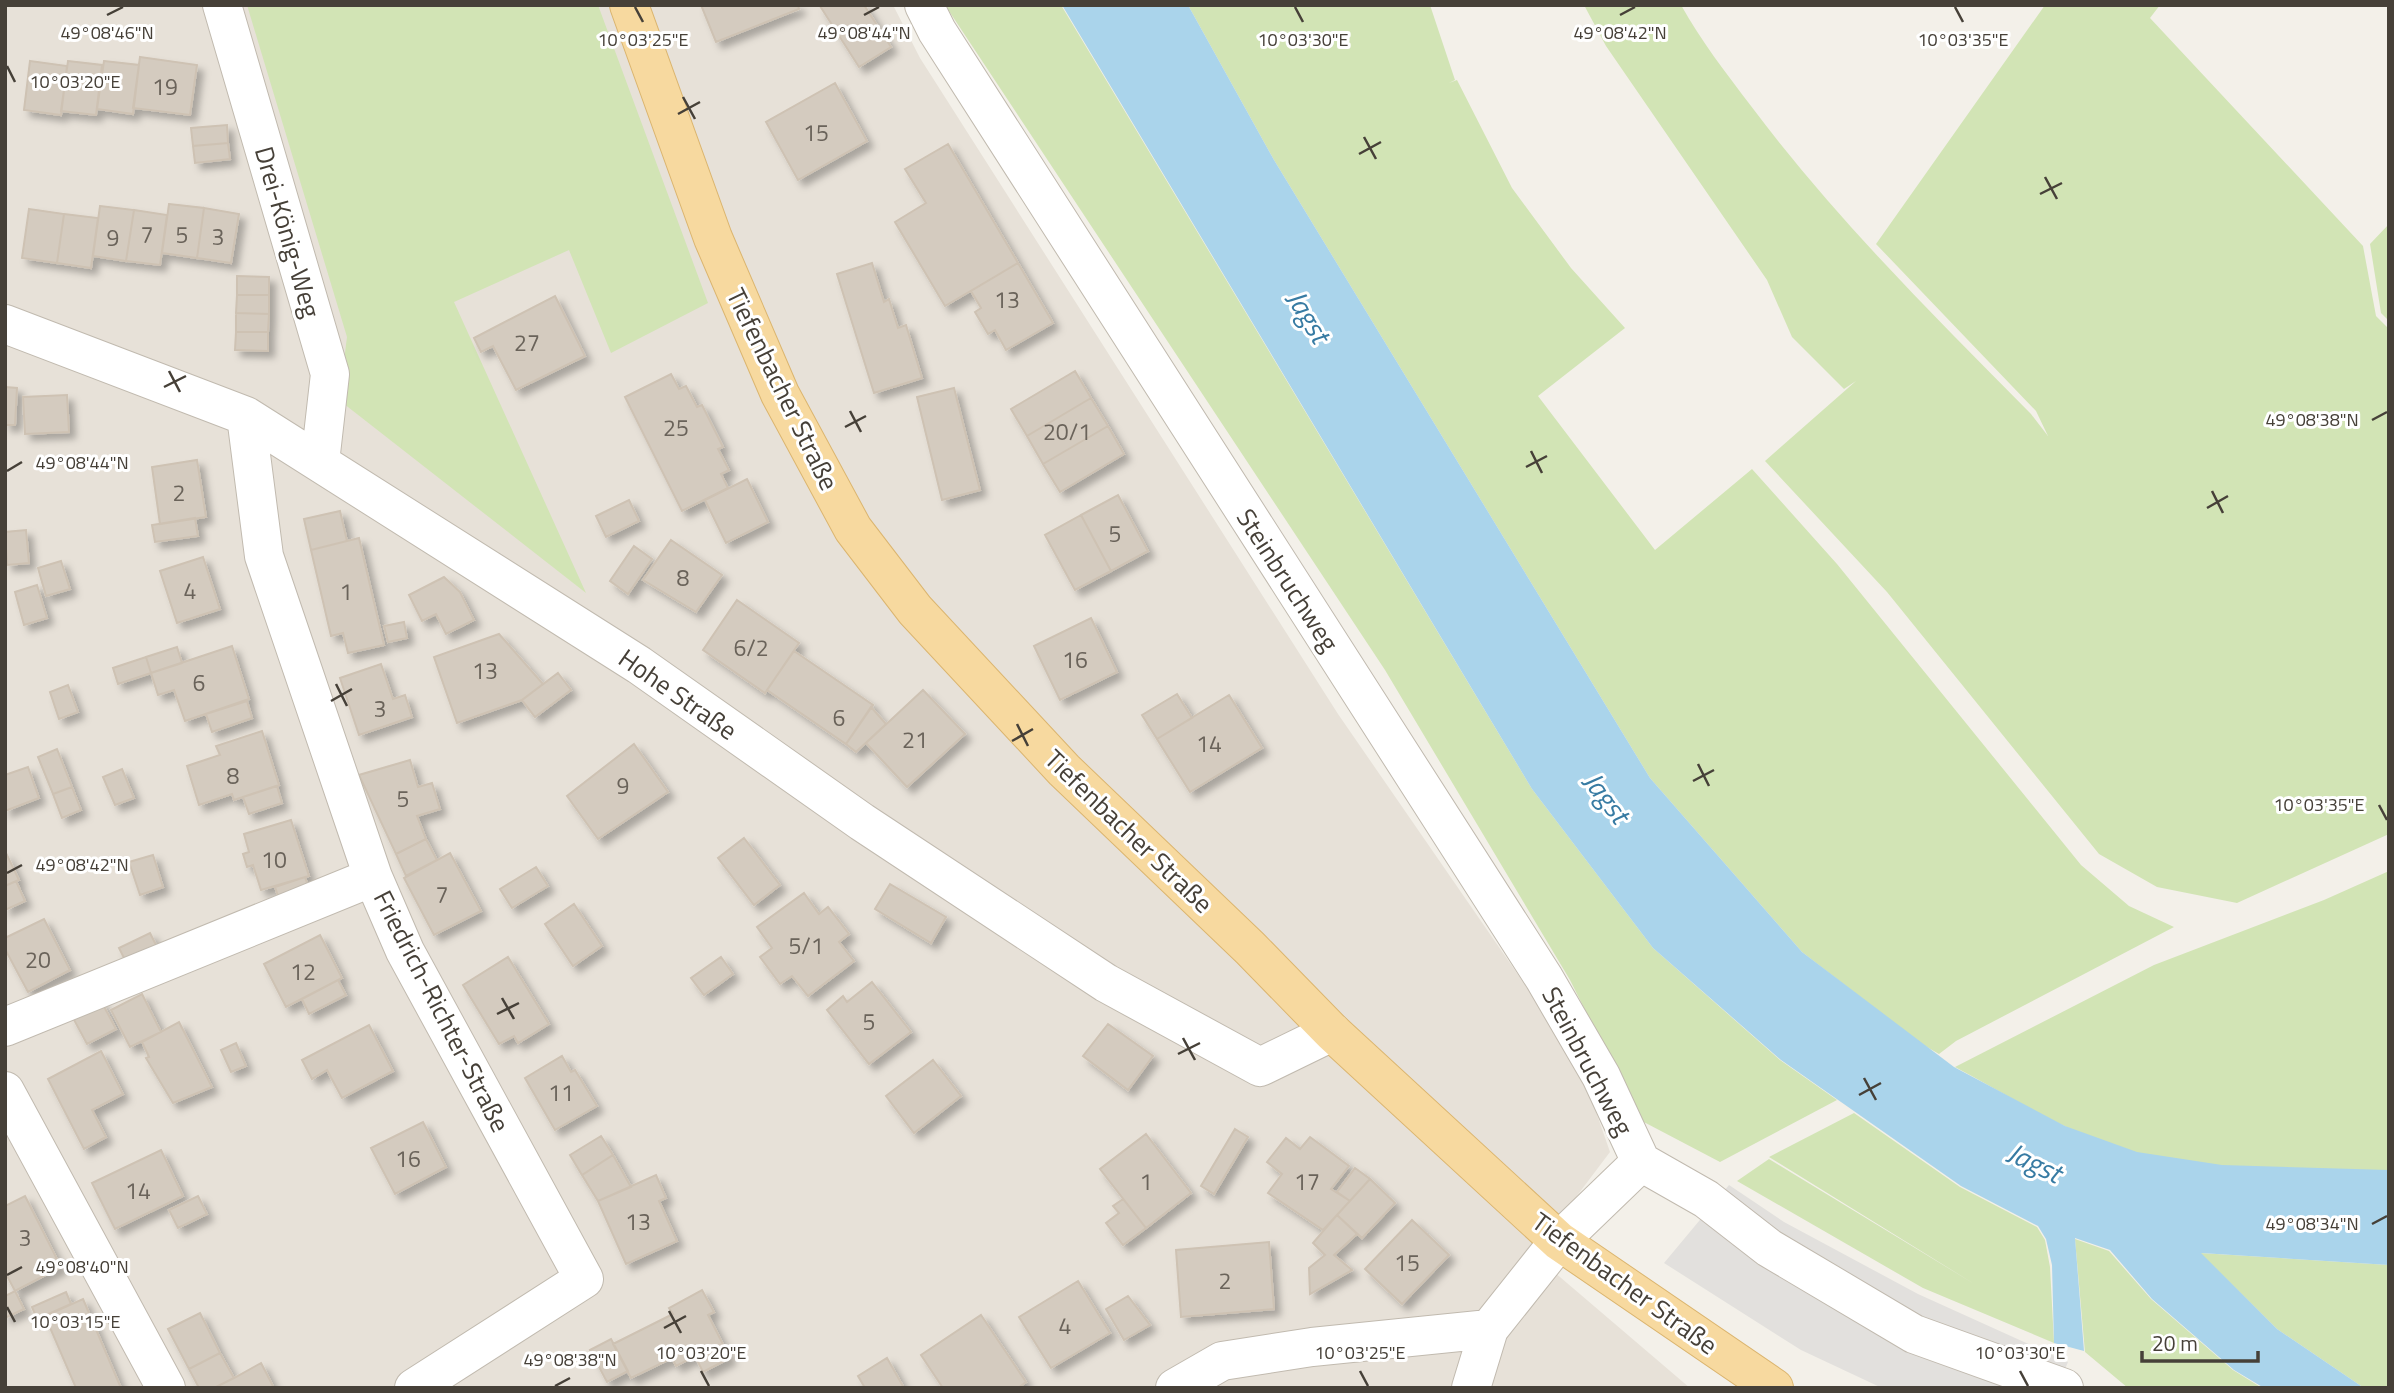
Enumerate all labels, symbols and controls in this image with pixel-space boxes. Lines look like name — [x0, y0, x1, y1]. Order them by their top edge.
text: 49°08'46"N — [60, 19, 154, 46]
text: 49°08'44"N — [817, 19, 911, 46]
text: 49°08'42"N — [1573, 19, 1667, 46]
text: 10°03'25"E — [598, 26, 689, 53]
text: 10°03'30"E — [1258, 26, 1349, 53]
text: 10°03'35"E — [1918, 26, 2009, 53]
text: 10°03'20"E — [30, 68, 121, 95]
house number: 19 — [152, 69, 178, 104]
house number: 15 — [803, 115, 829, 150]
street label: Drei-König-Weg — [245, 142, 331, 322]
house number: 7 — [141, 217, 153, 252]
house number: 5 — [176, 217, 188, 252]
house number: 3 — [212, 219, 224, 254]
house number: 9 — [107, 220, 119, 255]
street label: Tiefenbacher Straße — [717, 281, 849, 497]
water label: Jagst — [1276, 281, 1343, 353]
house number: 13 — [994, 282, 1020, 317]
house number: 27 — [514, 325, 540, 360]
text: 49°08'38"N — [2265, 406, 2359, 433]
house number: 25 — [663, 410, 689, 445]
house number: 20/1 — [1043, 414, 1091, 449]
text: 49°08'44"N — [35, 449, 129, 476]
house number: 2 — [173, 475, 185, 510]
street label: Steinbruchweg — [1227, 501, 1349, 659]
house number: 5 — [1109, 516, 1121, 551]
house number: 8 — [677, 560, 690, 595]
house number: 4 — [184, 573, 196, 608]
house number: 1 — [340, 574, 352, 609]
house number: 6/2 — [733, 630, 769, 665]
street label: Hohe Straße — [611, 639, 745, 749]
house number: 16 — [1062, 642, 1088, 677]
house number: 13 — [472, 653, 498, 688]
house number: 6 — [193, 665, 205, 700]
house number: 3 — [374, 691, 386, 726]
house number: 6 — [833, 700, 845, 735]
house number: 21 — [902, 722, 928, 757]
house number: 14 — [1196, 726, 1222, 761]
street label: Tiefenbacher Straße — [1036, 740, 1222, 922]
house number: 8 — [227, 758, 240, 793]
water label: Jagst — [1573, 762, 1643, 834]
house number: 9 — [617, 768, 629, 803]
house number: 5 — [397, 781, 409, 816]
text: 10°03'35"E — [2274, 791, 2365, 818]
house number: 10 — [261, 842, 287, 877]
text: 49°08'42"N — [35, 851, 129, 878]
house number: 7 — [436, 877, 448, 912]
street label: Friedrich-Richter-Straße — [364, 883, 520, 1139]
house number: 5/1 — [788, 928, 824, 963]
house number: 20 — [25, 942, 51, 977]
house number: 12 — [290, 954, 316, 989]
street label: Steinbruchweg — [1532, 980, 1644, 1142]
house number: 5 — [863, 1004, 875, 1039]
house number: 11 — [548, 1075, 574, 1110]
water label: Jagst — [2001, 1131, 2072, 1195]
house number: 16 — [395, 1141, 421, 1176]
house number: 1 — [1140, 1164, 1152, 1199]
house number: 17 — [1294, 1164, 1320, 1199]
house number: 14 — [125, 1173, 151, 1208]
street label: Tiefenbacher Straße — [1524, 1202, 1726, 1364]
house number: 13 — [625, 1204, 651, 1239]
text: 49°08'34"N — [2265, 1210, 2359, 1237]
house number: 3 — [19, 1220, 31, 1255]
house number: 15 — [1394, 1245, 1420, 1280]
text: 49°08'40"N — [35, 1253, 129, 1280]
house number: 2 — [1219, 1263, 1231, 1298]
text: 10°03'15"E — [30, 1308, 121, 1335]
house number: 4 — [1059, 1308, 1071, 1343]
scale bar — [2142, 1320, 2258, 1364]
text: 20 m — [2152, 1327, 2198, 1359]
text: 10°03'20"E — [656, 1339, 747, 1366]
text: 10°03'25"E — [1315, 1339, 1406, 1366]
text: 10°03'30"E — [1975, 1339, 2066, 1366]
text: 49°08'38"N — [523, 1346, 617, 1373]

